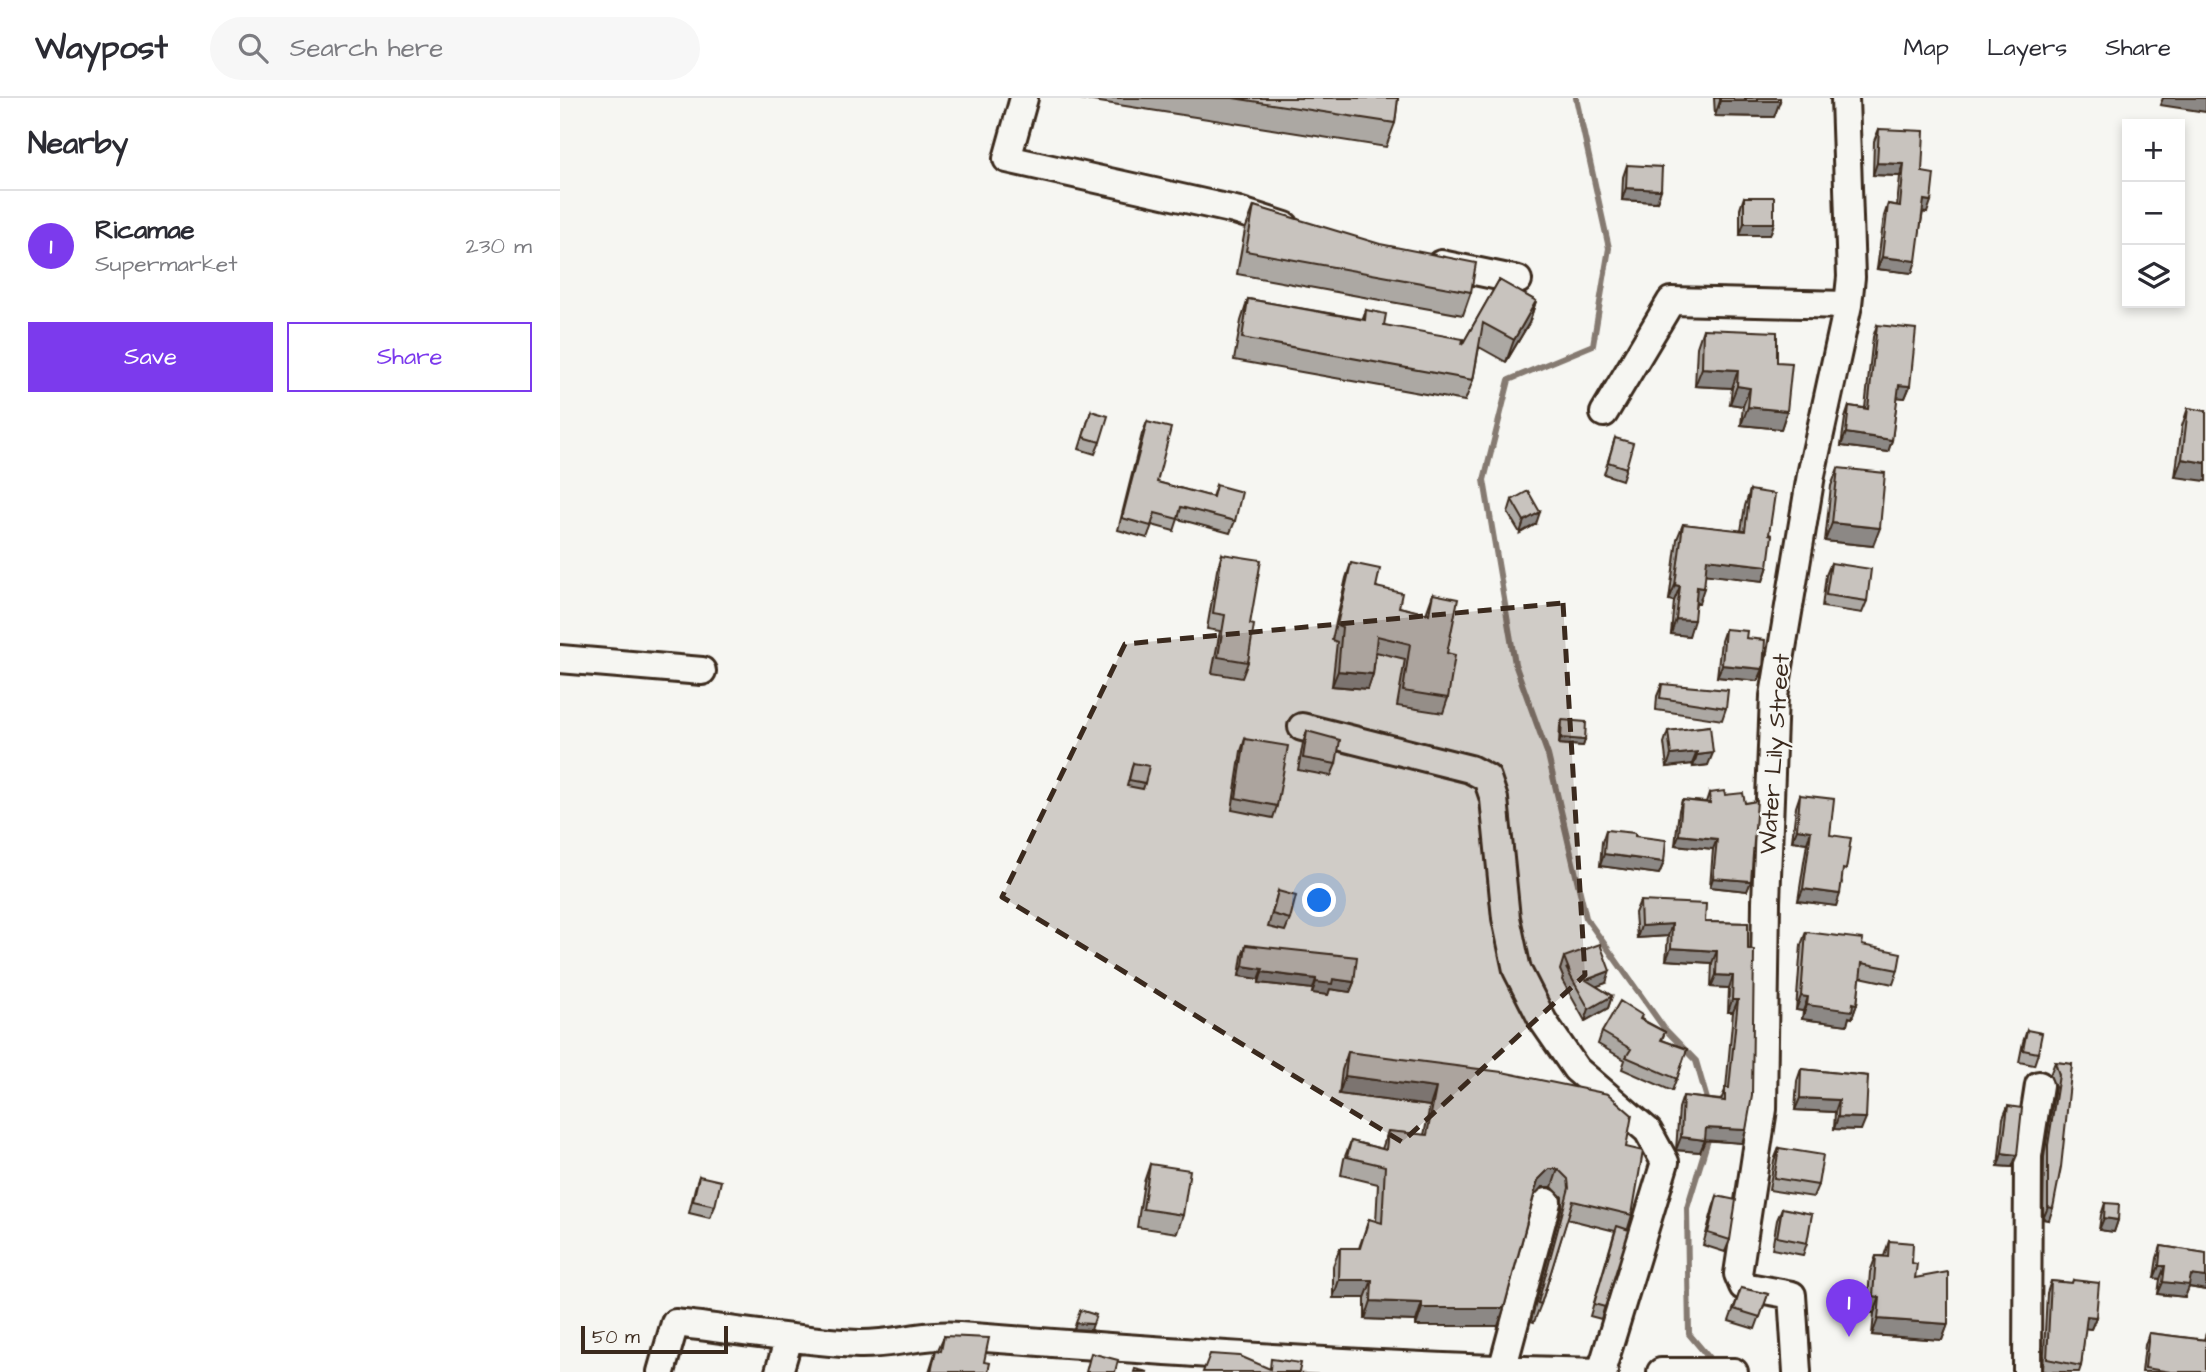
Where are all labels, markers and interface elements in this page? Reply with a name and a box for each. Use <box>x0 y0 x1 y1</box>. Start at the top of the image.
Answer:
search box <box>210 17 700 80</box>
text: Waypost <box>35 25 168 71</box>
icon: search <box>234 29 272 67</box>
text: Search here <box>290 30 443 66</box>
text: Map <box>1904 31 1949 65</box>
text: Layers <box>1987 31 2067 65</box>
text: Share <box>2105 31 2171 65</box>
map controls <box>2122 119 2185 308</box>
button: + <box>2122 119 2185 182</box>
text: Nearby <box>28 123 128 165</box>
button: − <box>2122 182 2185 245</box>
text: Ricamae <box>95 212 195 248</box>
text: 1 <box>50 230 52 262</box>
text: 230 m <box>466 230 532 262</box>
button: layers <box>2122 245 2185 308</box>
text: Supermarket <box>95 248 238 280</box>
button: Save <box>28 322 273 392</box>
button: Share <box>287 322 532 392</box>
street label: Water Lily Street <box>1751 652 1800 856</box>
your location <box>1302 883 1336 917</box>
pin: 1 <box>1826 1279 1872 1337</box>
scale bar <box>581 1323 728 1355</box>
text: 50 m <box>592 1324 640 1351</box>

